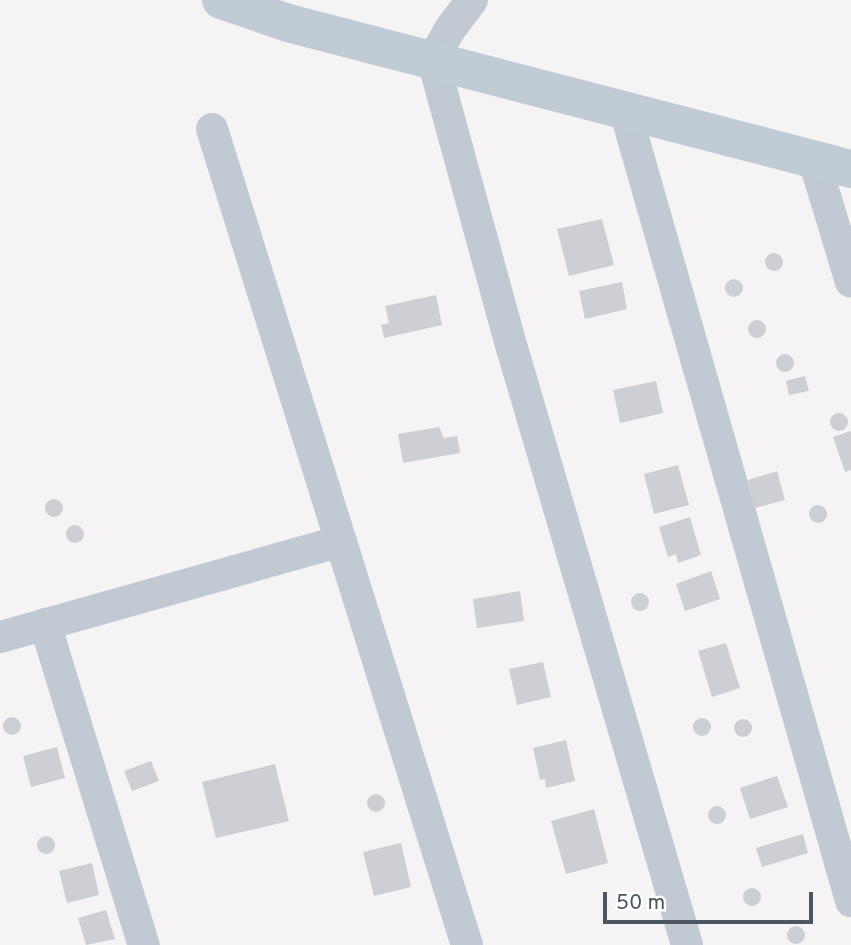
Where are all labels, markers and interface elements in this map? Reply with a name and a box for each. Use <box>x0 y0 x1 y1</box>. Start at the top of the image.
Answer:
scale bar <box>606 878 816 922</box>
text: 50 m <box>616 890 665 917</box>

